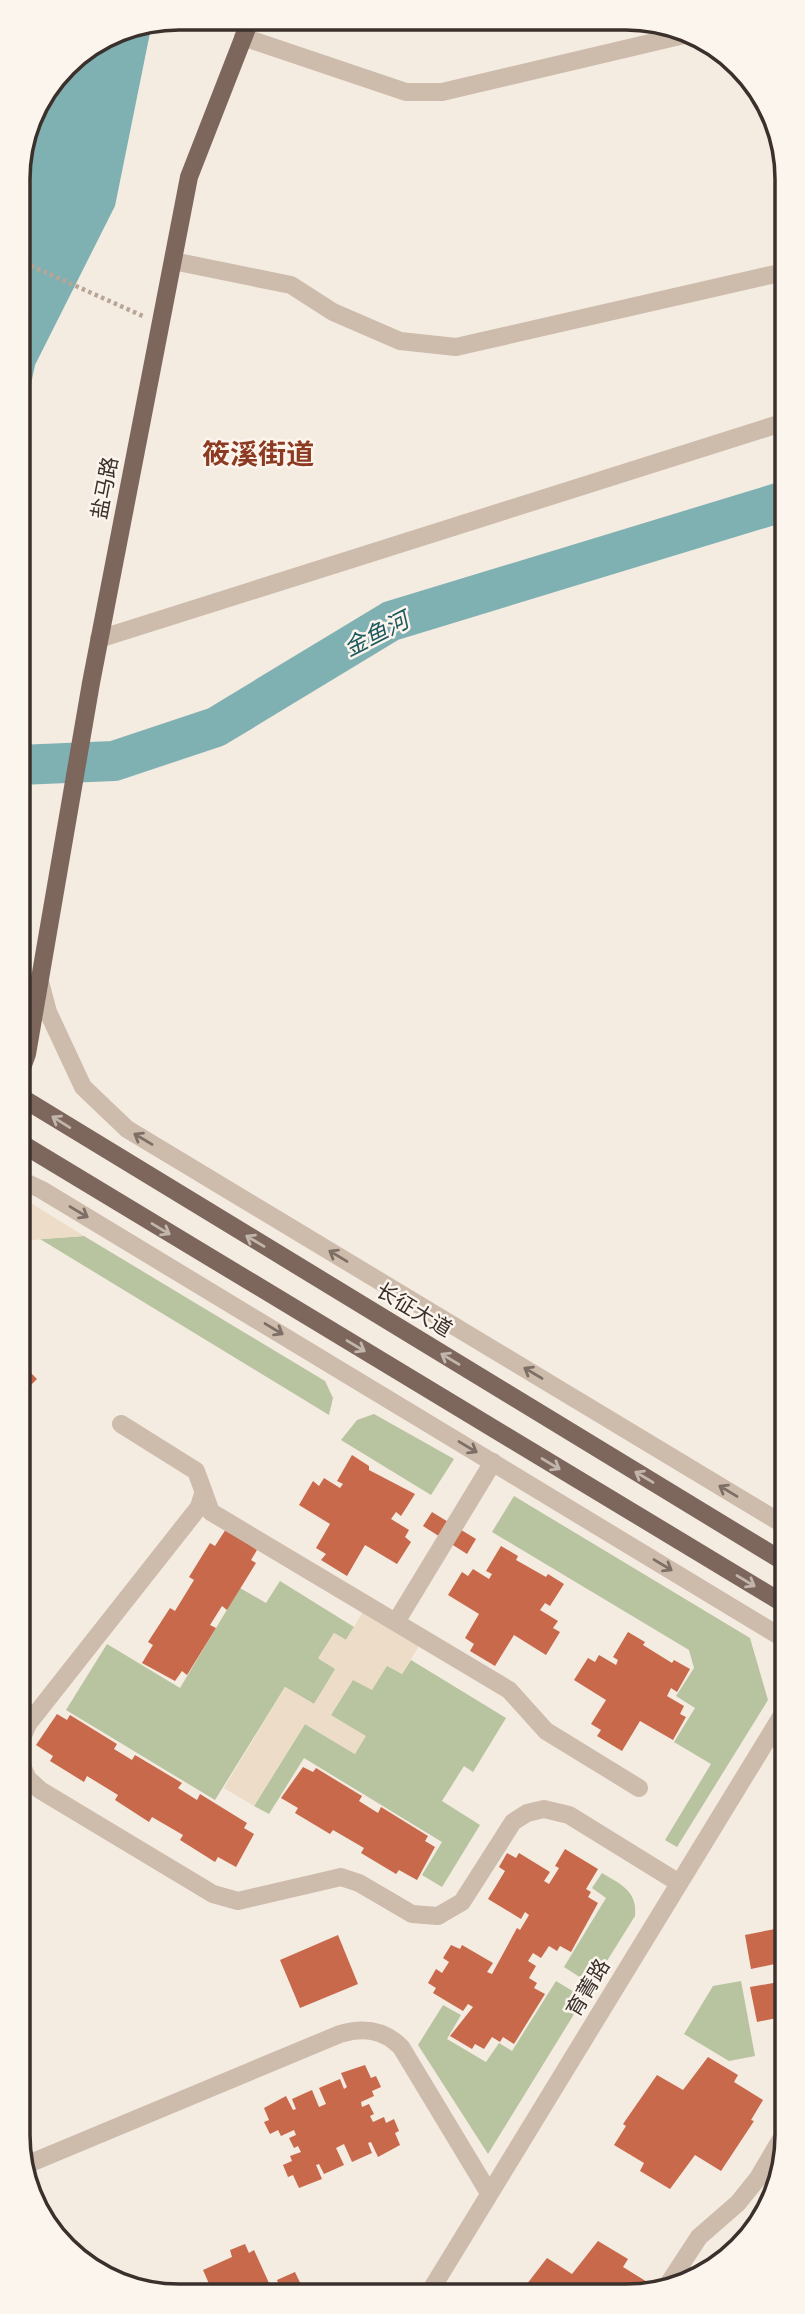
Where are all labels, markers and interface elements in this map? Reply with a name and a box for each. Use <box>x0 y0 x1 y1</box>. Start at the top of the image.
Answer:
district label: 筱溪街道 <box>202 438 314 471</box>
street label: 盐马路 <box>86 455 124 521</box>
water label: 金鱼河 <box>339 604 417 662</box>
one-way arrow <box>52 1114 72 1128</box>
one-way arrow <box>133 1132 153 1146</box>
one-way arrow <box>69 1205 89 1219</box>
one-way arrow <box>150 1222 170 1236</box>
one-way arrow <box>246 1233 266 1247</box>
one-way arrow <box>328 1249 348 1263</box>
street label: 长征大道 <box>371 1277 457 1343</box>
one-way arrow <box>263 1323 283 1337</box>
one-way arrow <box>345 1339 365 1353</box>
one-way arrow <box>440 1351 460 1365</box>
one-way arrow <box>523 1366 543 1380</box>
one-way arrow <box>458 1440 478 1454</box>
one-way arrow <box>540 1457 560 1471</box>
one-way arrow <box>635 1469 655 1483</box>
one-way arrow <box>718 1483 738 1497</box>
one-way arrow <box>652 1558 672 1572</box>
one-way arrow <box>735 1574 755 1588</box>
street label: 育菁路 <box>561 1954 615 2022</box>

